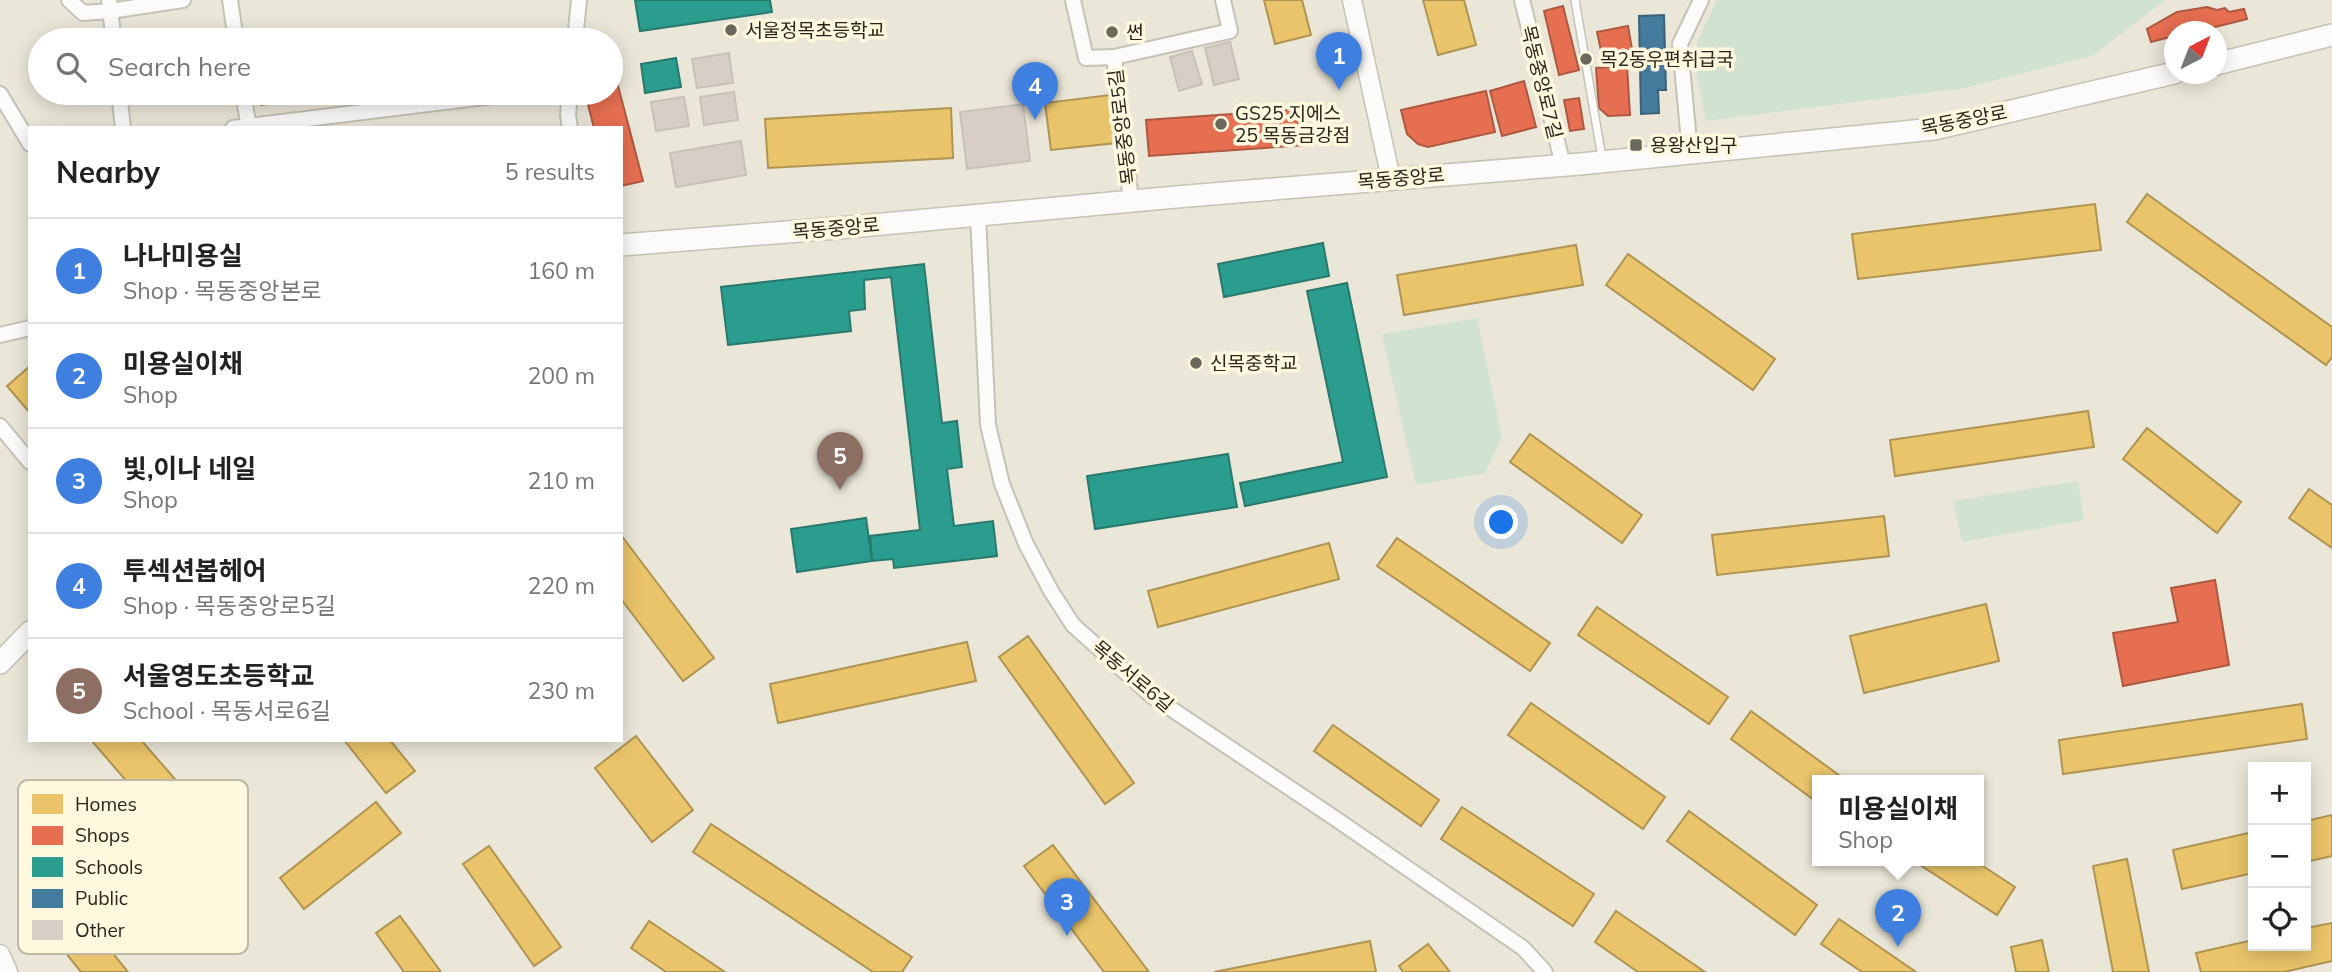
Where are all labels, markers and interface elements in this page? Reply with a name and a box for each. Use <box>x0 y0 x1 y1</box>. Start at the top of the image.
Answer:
place label: 서울정목초등학교 <box>745 18 885 42</box>
place label: 썬 <box>1126 20 1143 44</box>
north arrow <box>2164 21 2227 84</box>
marker: 서울정목초등학교 <box>723 22 739 38</box>
street label: 목동중앙로7길 <box>1516 23 1568 141</box>
marker: 썬 <box>1104 24 1120 40</box>
search box <box>28 28 623 105</box>
pin: 1 <box>1316 32 1362 90</box>
place label: 목2동우편취급국 <box>1600 47 1734 71</box>
icon: search <box>52 48 90 86</box>
text: Search here <box>108 50 251 83</box>
marker: 목2동우편취급국 <box>1578 51 1594 67</box>
pin: 4 <box>1012 62 1058 120</box>
street label: 목동중앙로5길 <box>1103 68 1141 186</box>
street label: 목동중앙로 <box>1919 100 2009 140</box>
place label: GS25 지에스 25 목동금강점 <box>1235 101 1350 147</box>
marker: GS25 지에스 25 목동금강점 <box>1213 116 1229 132</box>
place label: 용왕산입구 <box>1650 133 1737 157</box>
marker: 용왕산입구 <box>1628 137 1644 153</box>
text: Nearby <box>56 153 160 191</box>
text: 5 results <box>505 157 595 186</box>
street label: 목동중앙로 <box>1356 162 1446 194</box>
street label: 목동중앙로 <box>791 212 881 244</box>
text: 나나미용실 <box>123 239 243 272</box>
text: 1 <box>72 256 86 285</box>
text: 160 m <box>527 256 595 285</box>
text: Shop · 목동중앙본로 <box>123 276 322 305</box>
text: 미용실이채 <box>123 347 243 380</box>
place label: 신목중학교 <box>1210 351 1297 375</box>
marker: 신목중학교 <box>1188 355 1204 371</box>
text: 2 <box>72 361 86 390</box>
text: 200 m <box>527 361 595 390</box>
text: Shop <box>123 380 178 409</box>
pin: 5 <box>817 432 863 490</box>
text: 빛,이나 네일 <box>123 452 256 485</box>
text: 3 <box>72 466 86 495</box>
text: 210 m <box>527 466 595 495</box>
text: Shop <box>123 485 178 514</box>
your location <box>1484 505 1518 539</box>
text: 투섹션봅헤어 <box>123 554 267 587</box>
text: 4 <box>72 571 86 600</box>
text: 220 m <box>527 571 595 600</box>
text: Shop · 목동중앙로5길 <box>123 591 336 620</box>
street label: 목동서로6길 <box>1087 635 1179 717</box>
text: 서울영도초등학교 <box>123 659 314 692</box>
text: 5 <box>72 676 86 705</box>
text: 230 m <box>527 676 595 705</box>
text: School · 목동서로6길 <box>123 696 331 725</box>
map controls <box>2248 762 2311 951</box>
button: + <box>2248 762 2311 825</box>
popup <box>1812 775 1984 866</box>
legend <box>18 780 248 954</box>
text: Homes <box>75 792 137 816</box>
text: 미용실이채 <box>1838 792 1958 825</box>
text: Shops <box>75 823 130 847</box>
text: Shop <box>1838 825 1893 854</box>
button: − <box>2248 825 2311 888</box>
text: Schools <box>75 855 143 879</box>
pin: 3 <box>1044 878 1090 936</box>
text: Public <box>75 886 128 910</box>
button: locate <box>2248 888 2311 951</box>
pin: 2 <box>1875 889 1921 947</box>
text: Other <box>75 918 125 942</box>

